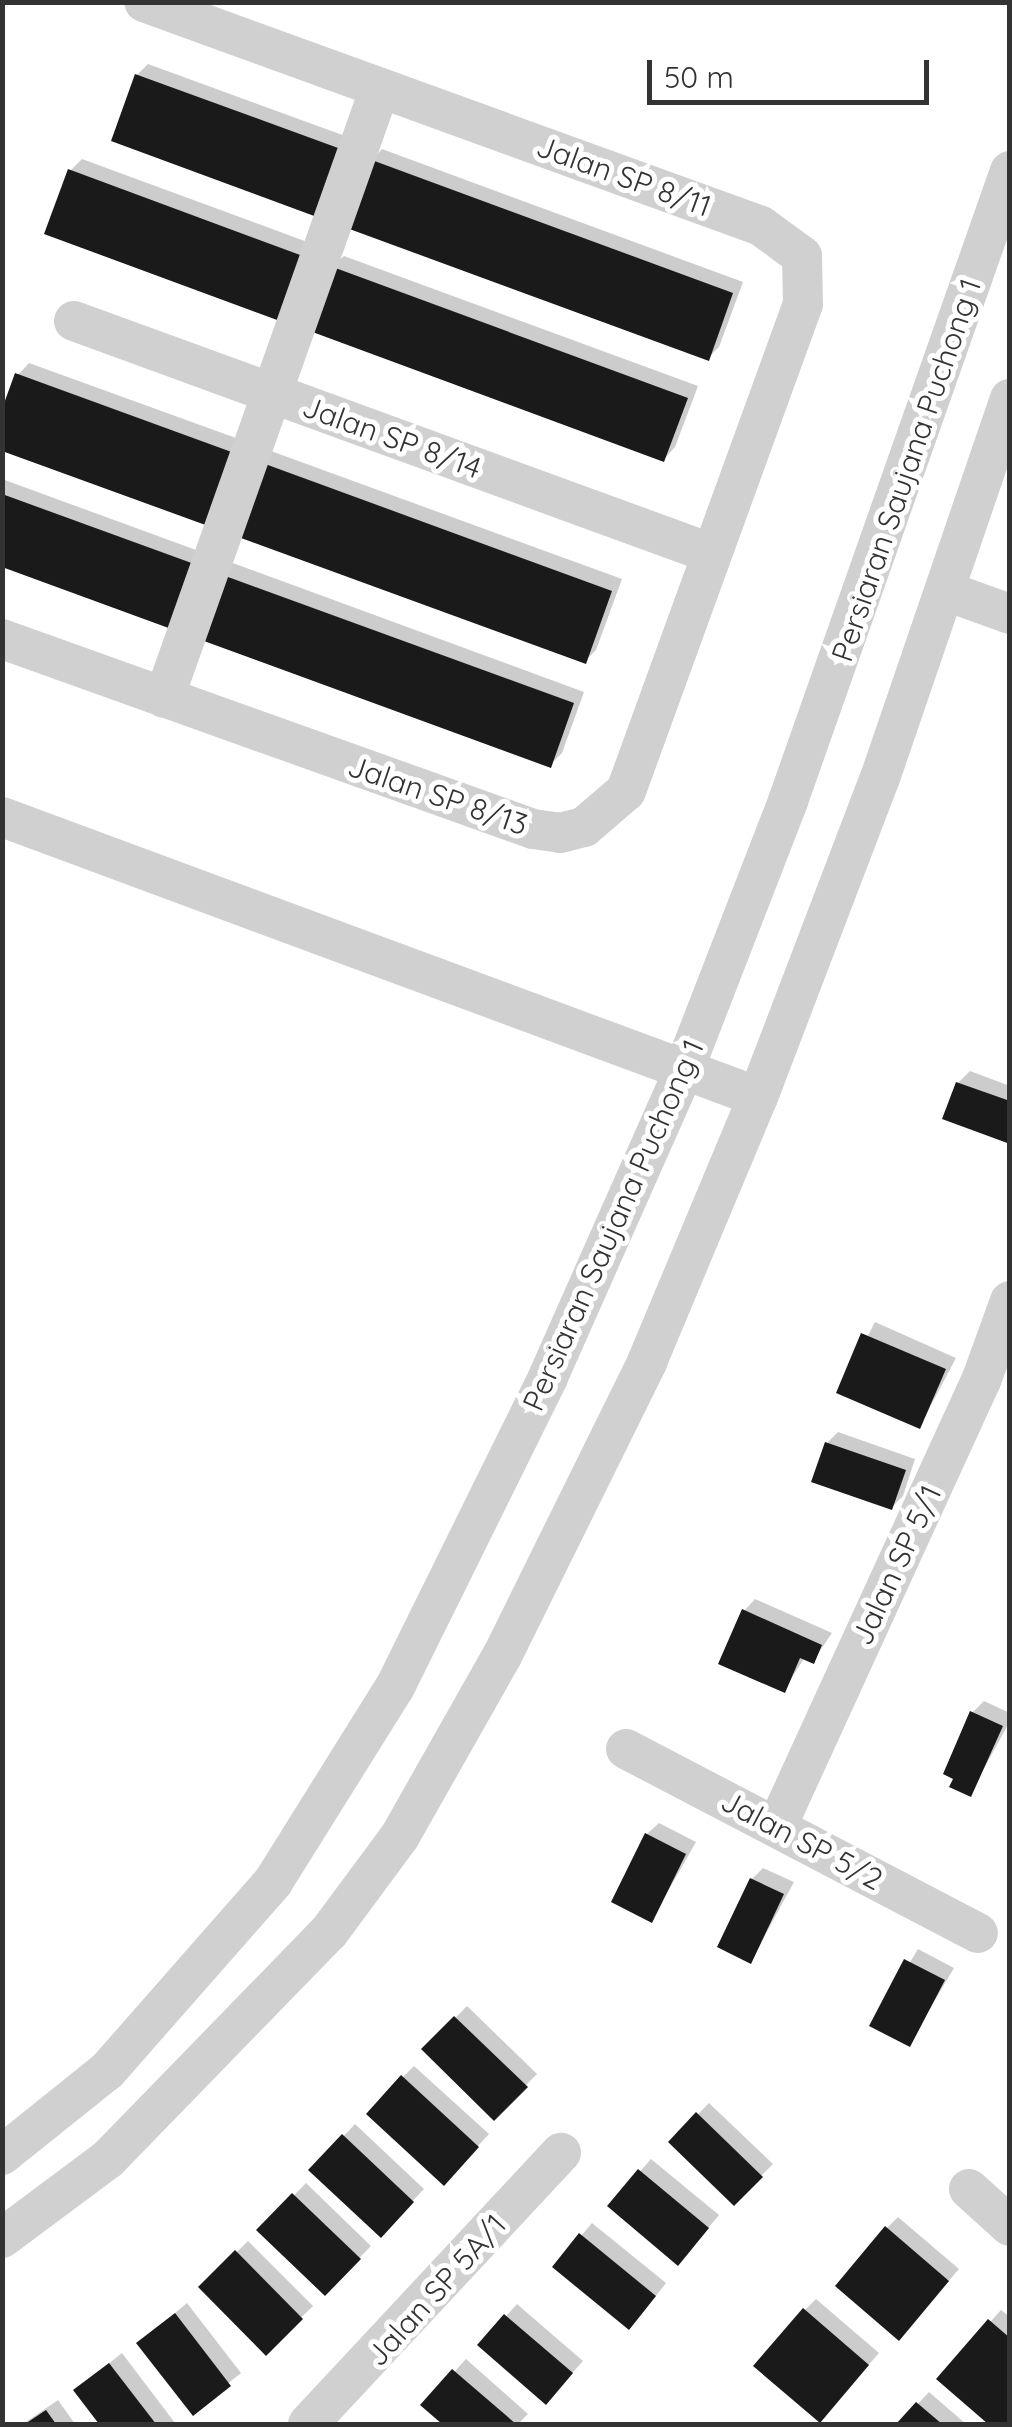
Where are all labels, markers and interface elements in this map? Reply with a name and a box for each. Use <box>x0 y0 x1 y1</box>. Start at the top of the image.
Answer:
scale bar <box>652 40 934 102</box>
text: 50 m <box>664 58 734 96</box>
street label: Jalan SP 8/11 <box>532 128 716 224</box>
street label: Persiaran Saujana Puchong 1 <box>823 274 989 666</box>
street label: Jalan SP 8/14 <box>298 388 486 486</box>
street label: Jalan SP 8/13 <box>343 747 533 843</box>
street label: Persiaran Saujana Puchong 1 <box>515 1034 711 1416</box>
street label: Jalan SP 5/1 <box>843 1479 949 1651</box>
street label: Jalan SP 5/2 <box>715 1782 889 1898</box>
street label: Jalan SP 5A/1 <box>359 2207 513 2373</box>

